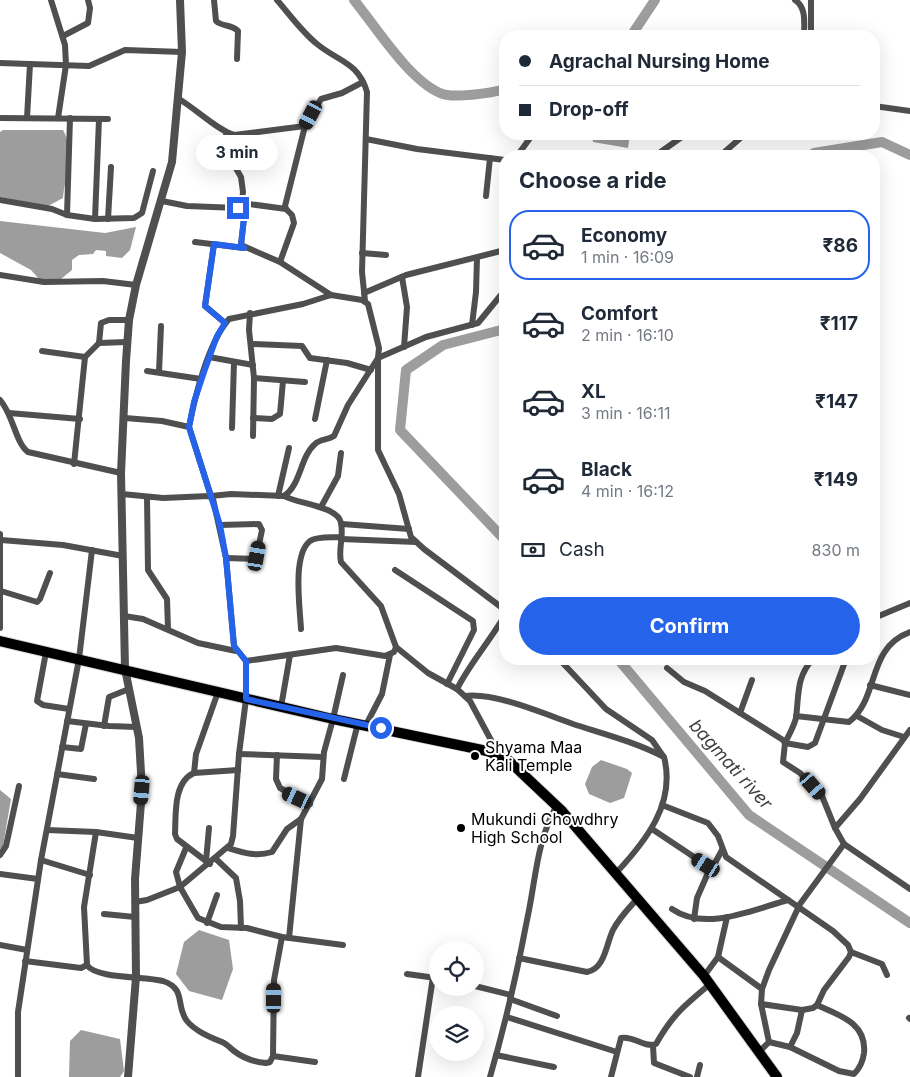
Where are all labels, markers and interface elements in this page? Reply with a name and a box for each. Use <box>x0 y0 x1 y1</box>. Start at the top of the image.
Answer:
text: Agrachal Nursing Home <box>549 50 770 73</box>
car <box>297 98 324 132</box>
text: Drop-off <box>549 98 629 121</box>
callout: 3 min <box>197 136 279 170</box>
text: 3 min <box>215 142 259 162</box>
text: Choose a ride <box>519 167 667 193</box>
route end <box>227 197 249 219</box>
icon: car <box>521 223 566 268</box>
text: Economy <box>581 224 667 247</box>
text: ₹86 <box>822 234 858 257</box>
text: 1 min · 16:09 <box>581 247 674 267</box>
icon: car <box>521 301 566 346</box>
text: Comfort <box>581 302 658 325</box>
text: ₹117 <box>820 312 858 335</box>
text: 2 min · 16:10 <box>581 325 674 345</box>
icon: car <box>521 379 566 424</box>
text: XL <box>581 380 606 403</box>
text: ₹147 <box>815 390 858 413</box>
text: 3 min · 16:11 <box>581 403 670 423</box>
icon: car <box>521 457 566 502</box>
text: Black <box>581 458 632 481</box>
text: ₹149 <box>814 468 858 491</box>
text: 4 min · 16:12 <box>581 481 674 501</box>
icon: cash <box>519 536 547 564</box>
text: Cash <box>559 538 605 561</box>
car <box>247 540 266 572</box>
text: 830 m <box>812 540 860 560</box>
button: Confirm <box>519 597 860 655</box>
water label: bagmati river <box>685 715 778 814</box>
route start <box>370 717 392 739</box>
place label: Shyama Maa Kali Temple <box>485 737 582 775</box>
marker: Shyama Maa Kali Temple <box>469 750 481 762</box>
car <box>797 770 828 802</box>
car <box>133 774 150 806</box>
car <box>280 785 313 811</box>
place label: Mukundi Chowdhry High School <box>471 809 619 847</box>
marker: Mukundi Chowdhry High School <box>455 822 467 834</box>
car <box>689 851 722 879</box>
map controls <box>429 941 484 1061</box>
button: locate <box>429 941 484 996</box>
car <box>266 983 281 1013</box>
button: layers <box>429 1006 484 1061</box>

